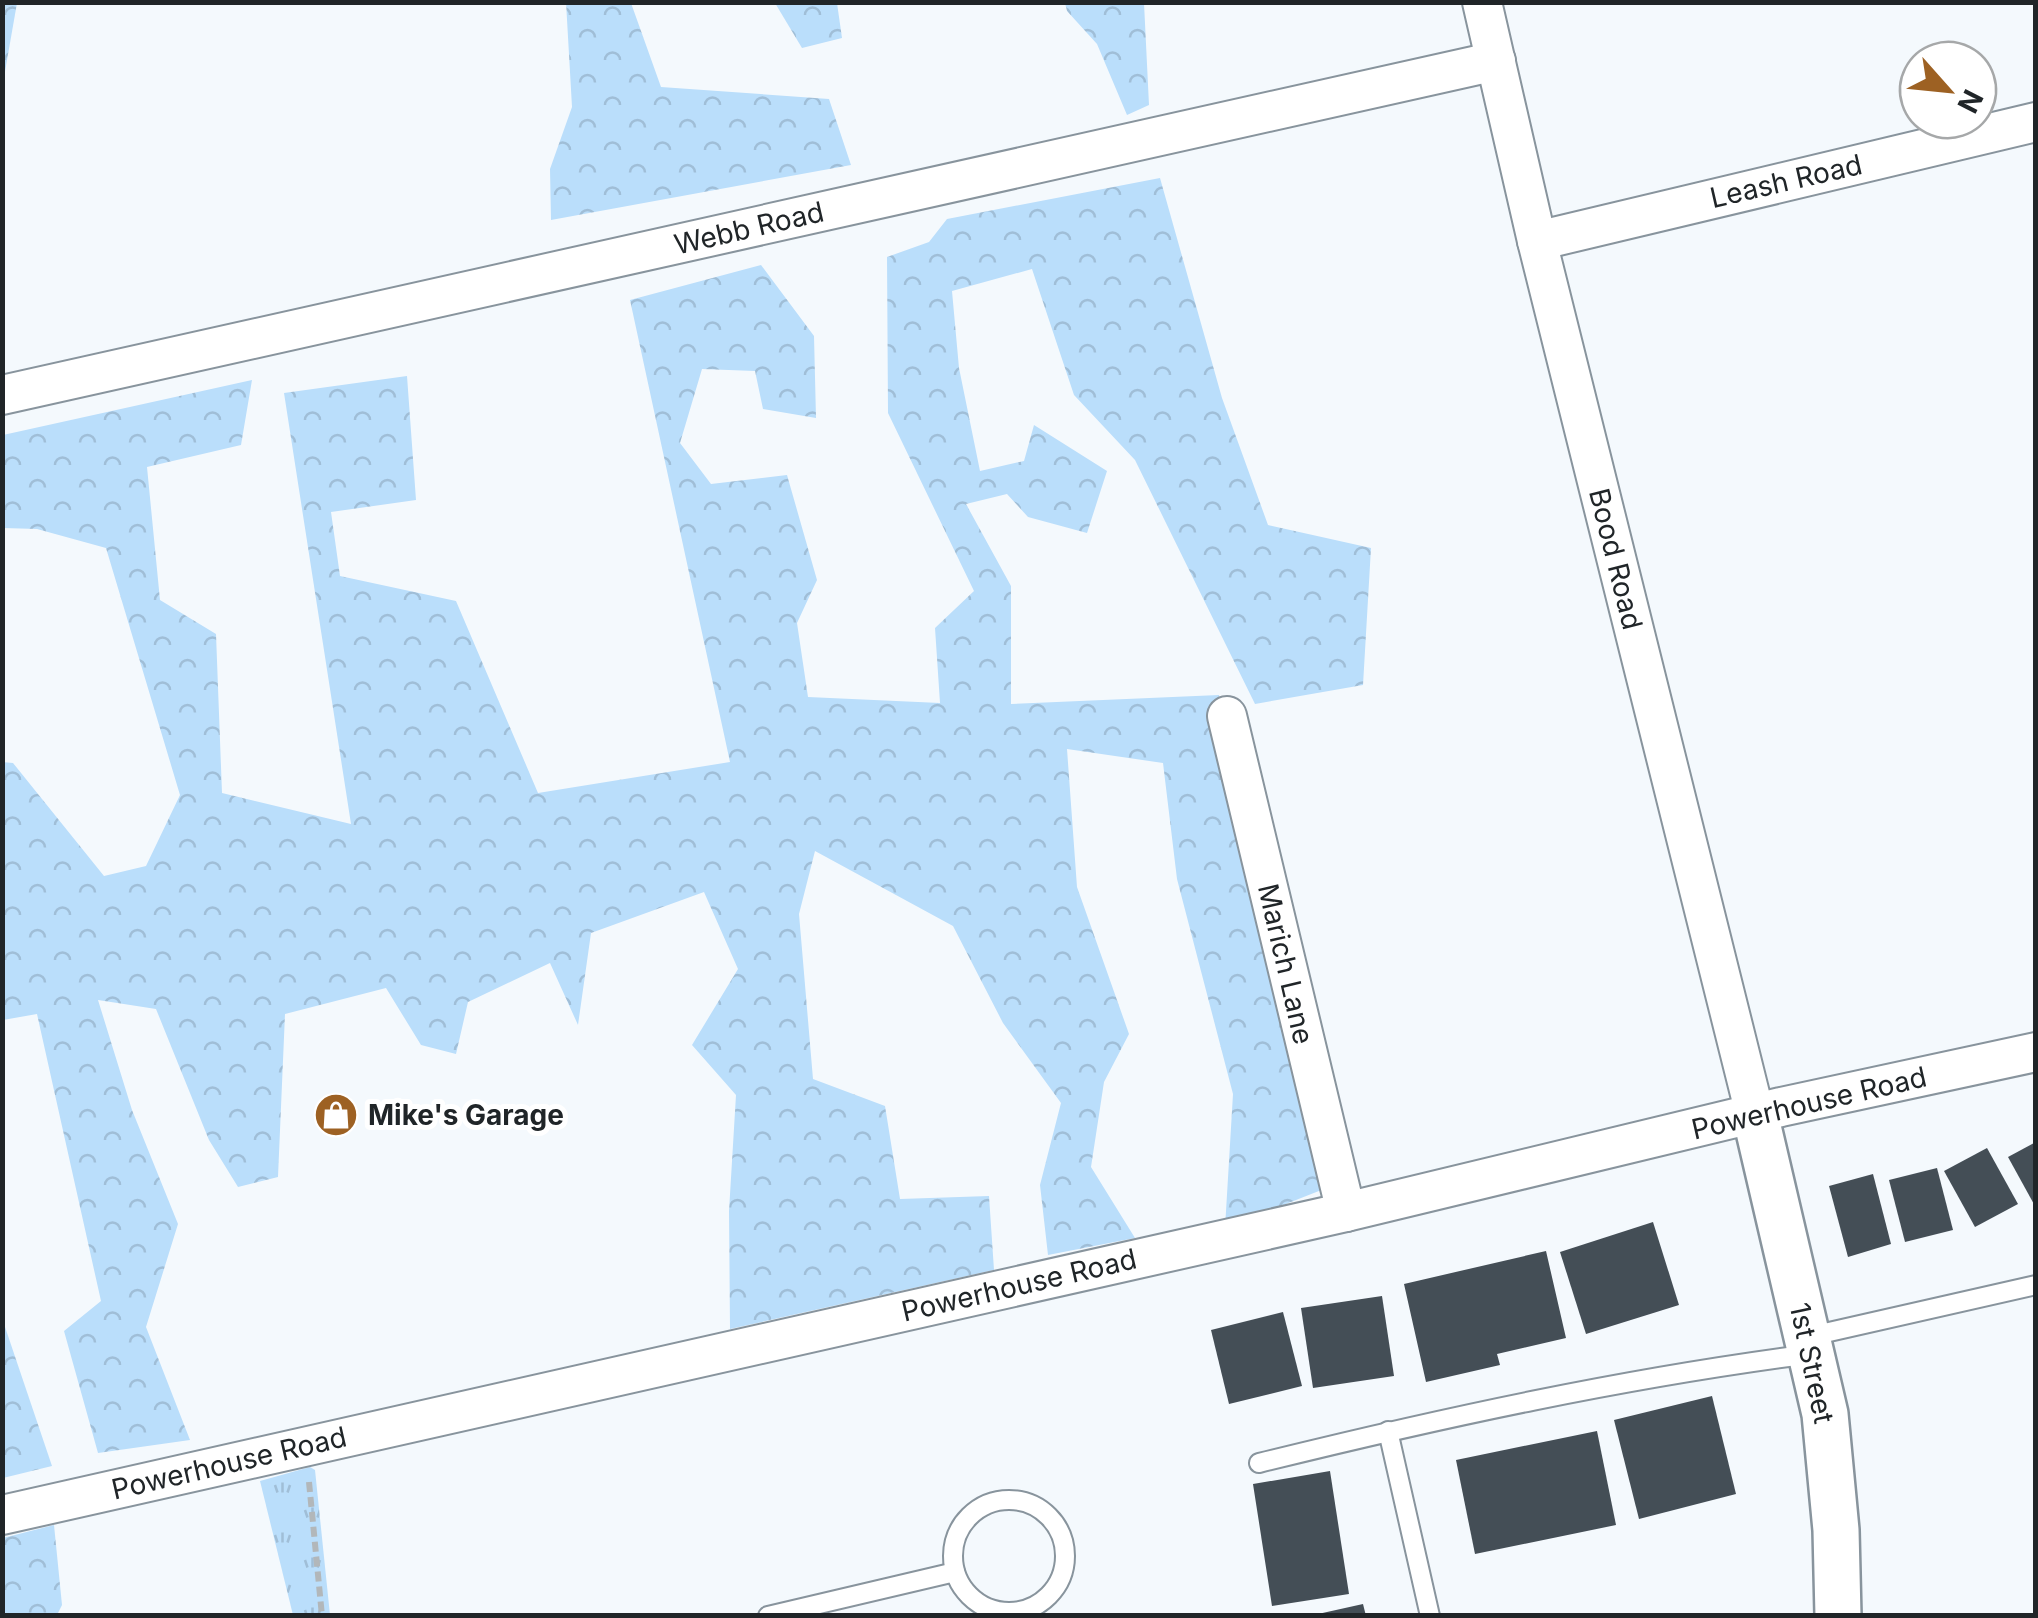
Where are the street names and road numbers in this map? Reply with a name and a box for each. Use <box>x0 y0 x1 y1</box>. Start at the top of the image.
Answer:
street label: Leash Road <box>1707 147 1865 215</box>
street label: Webb Road <box>671 194 827 262</box>
street label: Bood Road <box>1582 485 1650 633</box>
street label: Marich Lane <box>1251 880 1321 1048</box>
street label: Powerhouse Road <box>1688 1059 1930 1147</box>
street label: Powerhouse Road <box>898 1241 1140 1329</box>
street label: 1st Street <box>1783 1300 1841 1426</box>
street label: Powerhouse Road <box>108 1419 350 1507</box>

